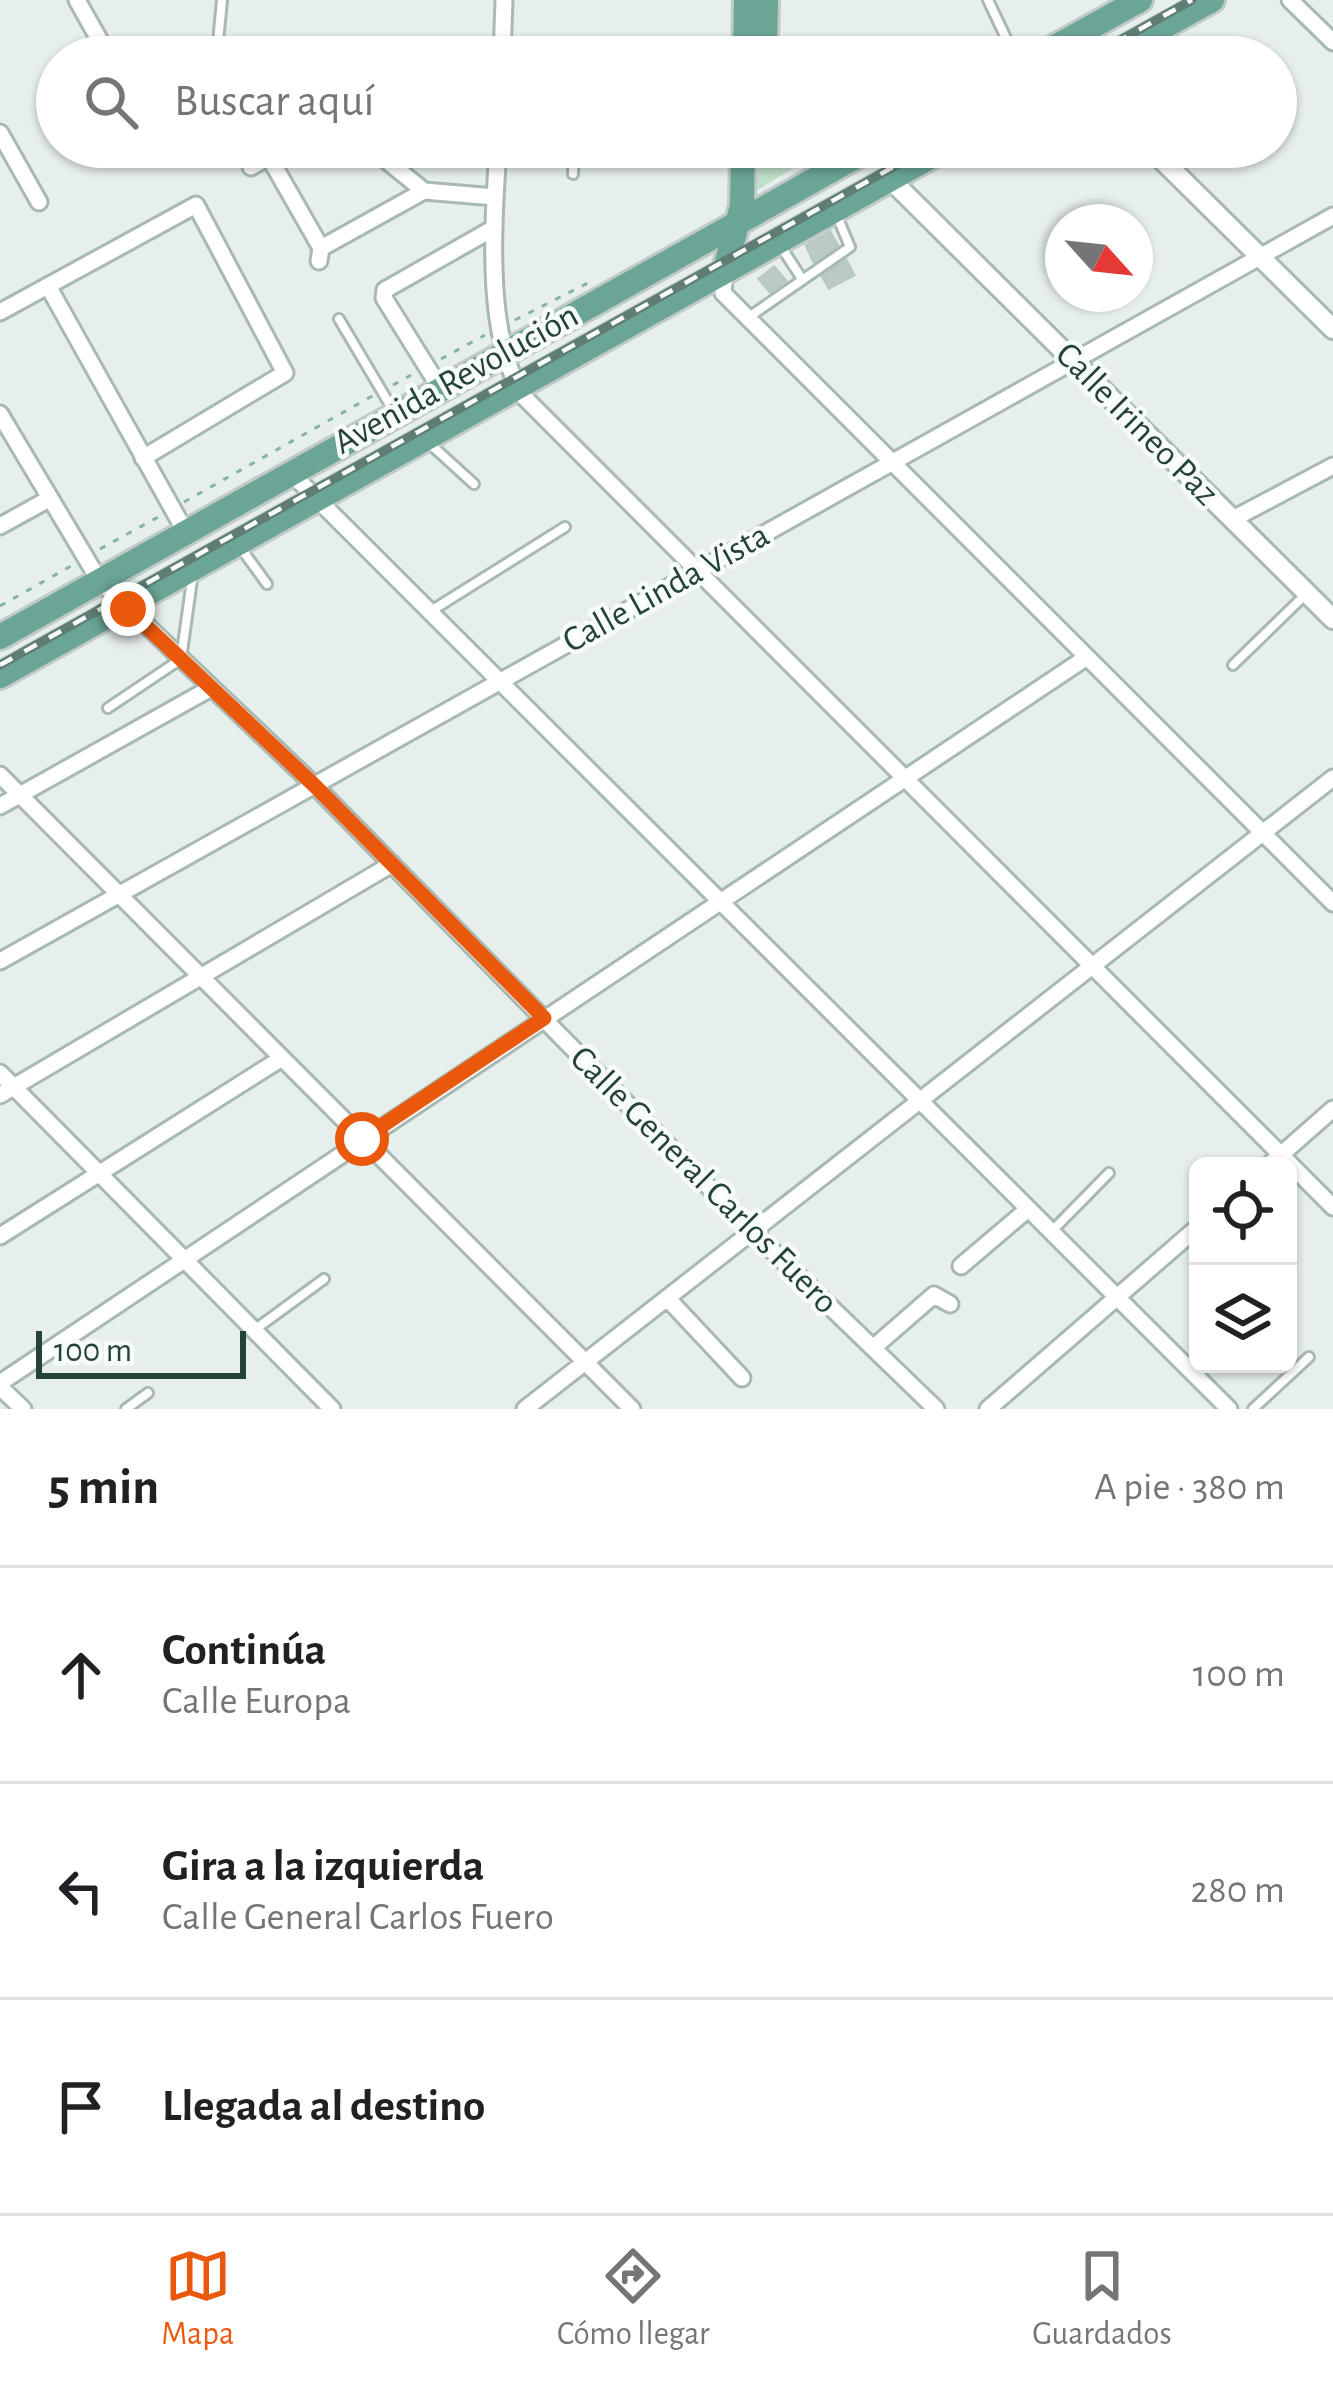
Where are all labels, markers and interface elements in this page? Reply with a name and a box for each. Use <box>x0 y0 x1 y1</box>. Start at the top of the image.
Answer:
search box <box>36 36 1297 168</box>
icon: search <box>78 69 144 135</box>
text: Buscar aquí <box>174 79 374 124</box>
north arrow <box>1045 204 1153 312</box>
street label: Avenida Revolución <box>328 297 584 461</box>
street label: Calle Irineo Paz <box>1049 336 1225 512</box>
street label: Calle Linda Vista <box>557 517 775 659</box>
route end <box>101 582 155 636</box>
street label: Calle General Carlos Fuero <box>563 1039 845 1321</box>
route start <box>335 1112 389 1166</box>
map controls <box>1189 1157 1297 1373</box>
button: locate <box>1189 1157 1297 1265</box>
button: layers <box>1189 1265 1297 1373</box>
scale bar <box>36 1325 246 1378</box>
text: 100 m <box>54 1335 132 1368</box>
text: 5 min <box>48 1462 159 1513</box>
text: A pie · 380 m <box>1094 1468 1285 1507</box>
text: Continúa <box>162 1628 326 1673</box>
icon: ahead <box>48 1642 114 1708</box>
text: 100 m <box>1193 1655 1285 1694</box>
text: Calle Europa <box>162 1682 351 1721</box>
text: Gira a la izquierda <box>162 1844 484 1889</box>
icon: left <box>48 1858 114 1924</box>
text: 280 m <box>1191 1871 1285 1910</box>
text: Calle General Carlos Fuero <box>162 1898 554 1937</box>
icon: arrive <box>48 2074 114 2140</box>
text: Llegada al destino <box>162 2084 485 2129</box>
tab: Mapa <box>161 2243 234 2355</box>
tab: Cómo llegar <box>557 2243 710 2355</box>
tab: Guardados <box>1032 2243 1172 2355</box>

